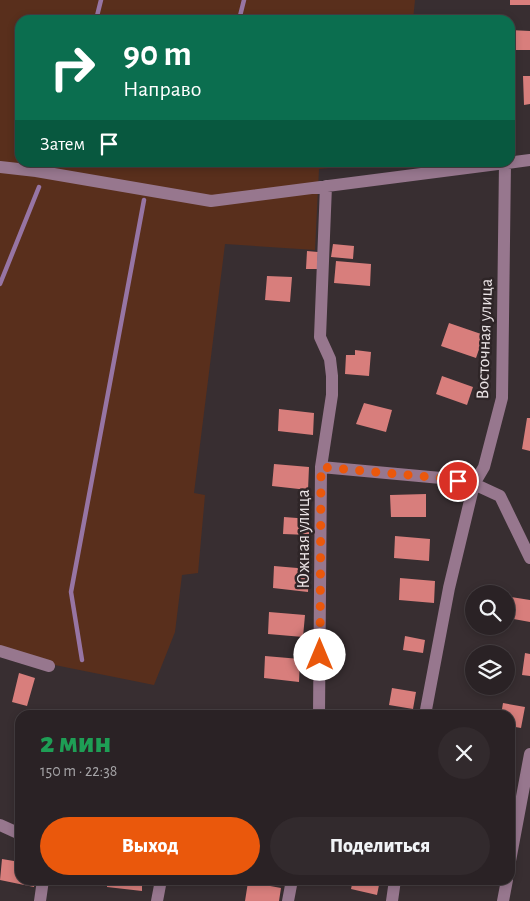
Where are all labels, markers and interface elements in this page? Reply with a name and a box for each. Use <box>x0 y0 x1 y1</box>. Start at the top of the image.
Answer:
icon: right <box>40 35 105 100</box>
text: 90 m <box>123 37 192 72</box>
text: Направо <box>123 78 201 100</box>
icon: arrive <box>95 130 123 158</box>
text: Затем <box>40 135 85 154</box>
street label: Восточная улица <box>474 278 496 400</box>
pin <box>437 460 479 502</box>
icon: arrive <box>444 467 472 495</box>
street label: Южная улица <box>295 489 313 589</box>
map controls <box>465 585 515 695</box>
button: search <box>465 585 515 635</box>
position arrow <box>293 628 345 680</box>
button: layers <box>465 645 515 695</box>
button: close <box>438 727 490 779</box>
text: 2 мин <box>40 728 111 758</box>
text: 150 m · 22:38 <box>40 763 117 779</box>
button: Выход <box>40 817 260 875</box>
button: Поделиться <box>270 817 490 875</box>

